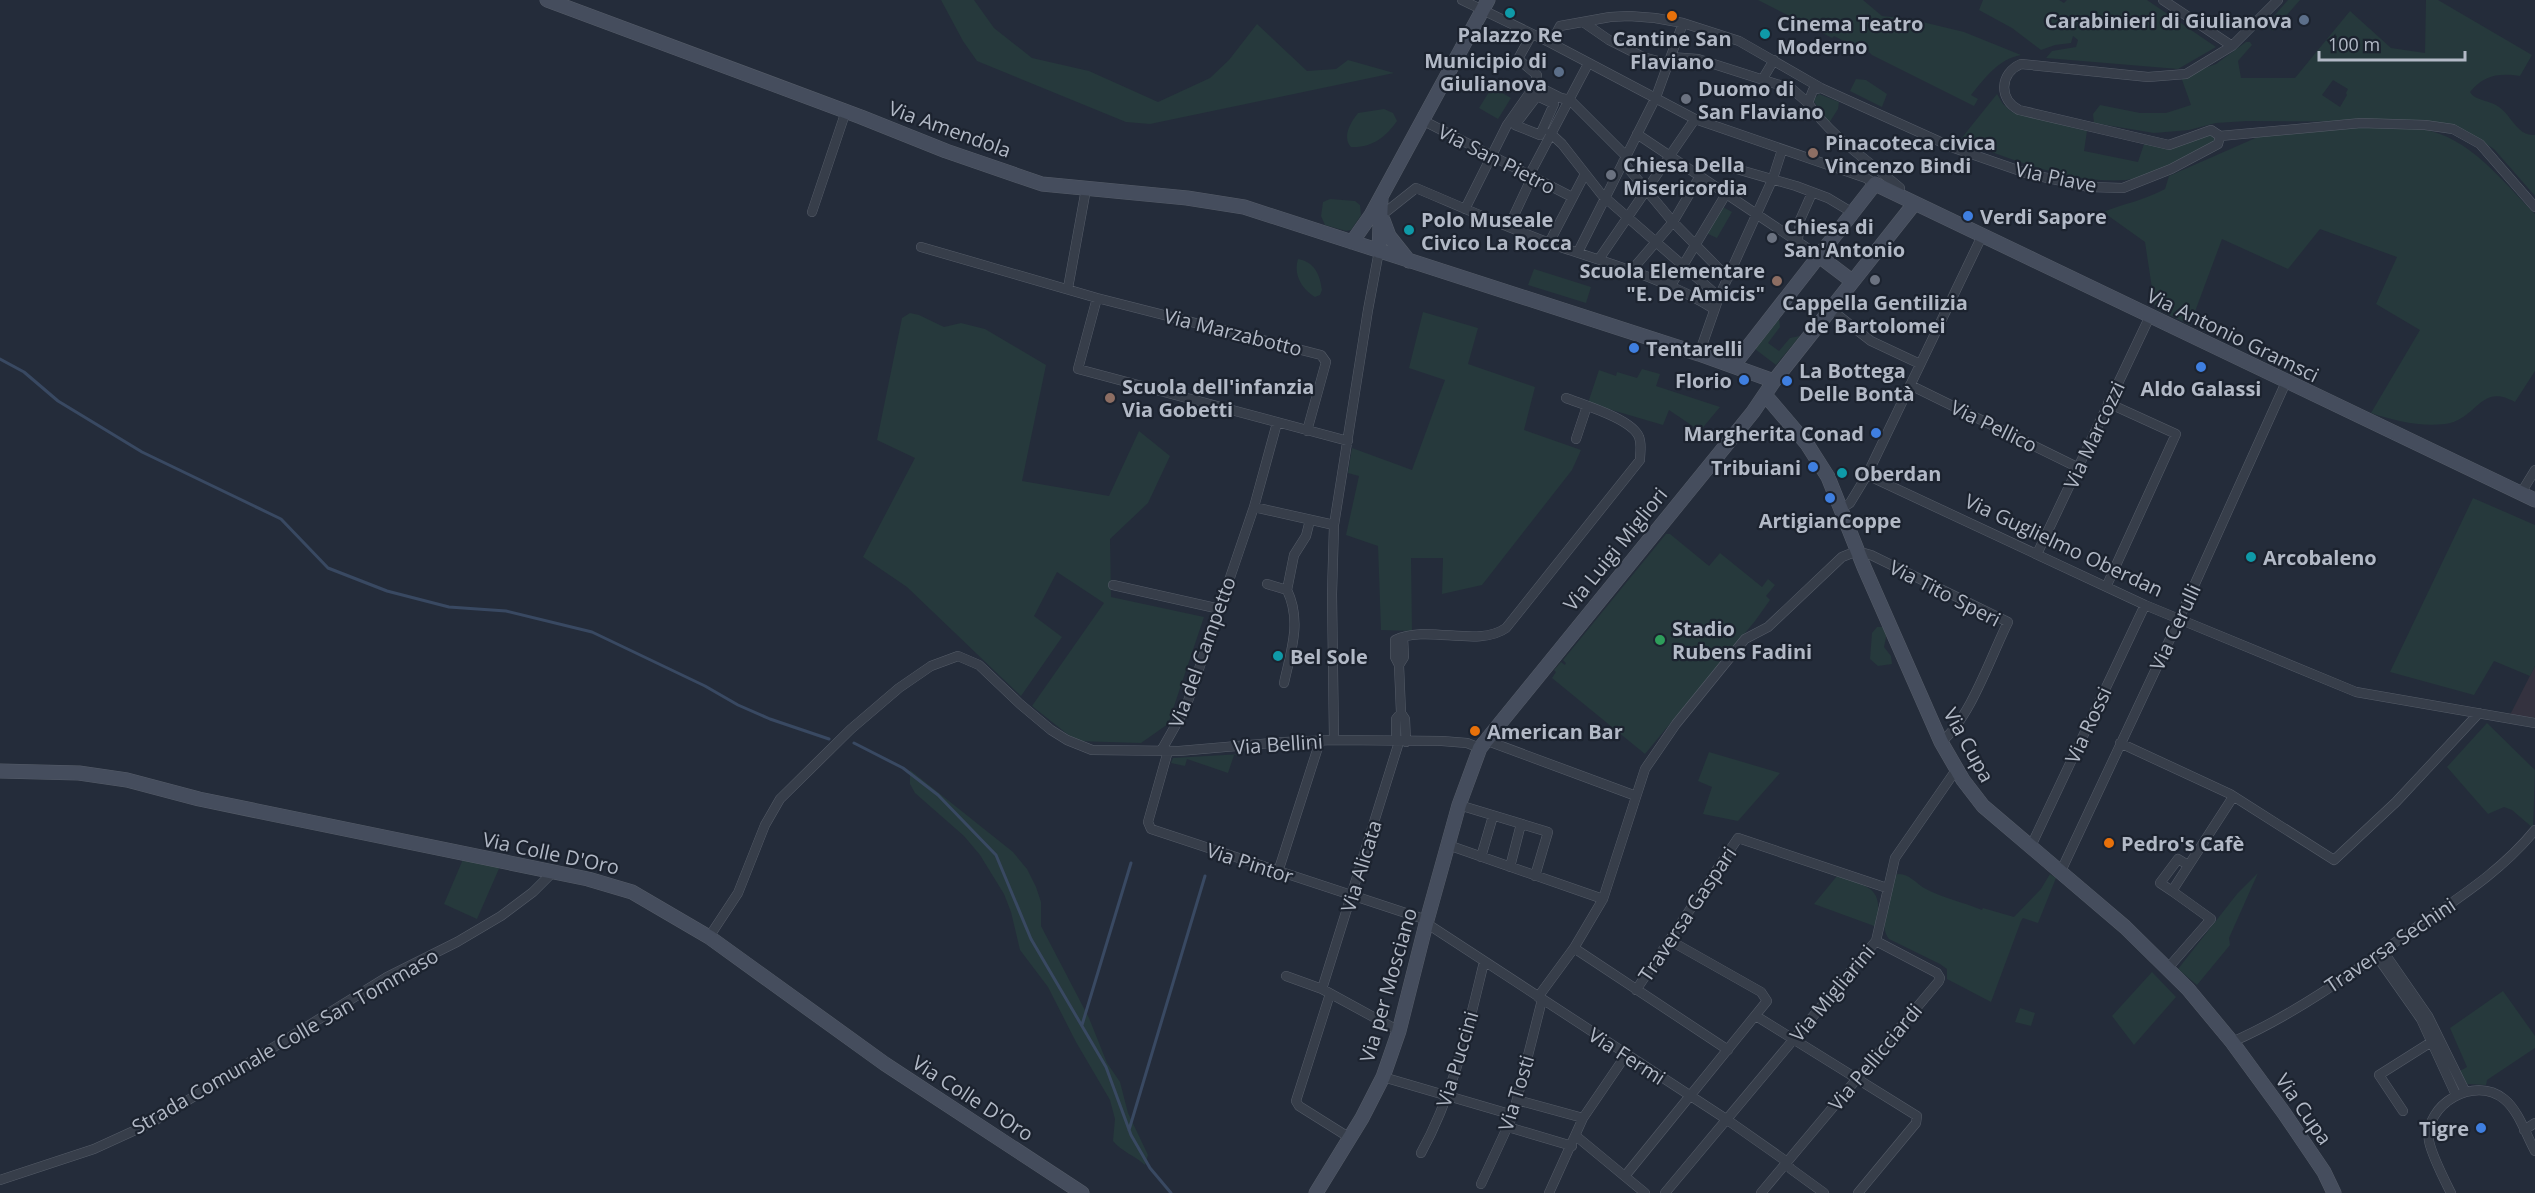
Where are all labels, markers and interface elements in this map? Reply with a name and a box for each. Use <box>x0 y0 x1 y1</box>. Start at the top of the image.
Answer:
marker: Palazzo Re <box>1503 6 1517 20</box>
place label: Carabinieri di Giulianova <box>2045 7 2292 34</box>
marker: Cantine San Flaviano <box>1665 9 1679 23</box>
place label: Cinema Teatro Moderno <box>1777 10 1923 60</box>
marker: Carabinieri di Giulianova <box>2297 13 2311 27</box>
place label: Palazzo Re <box>1458 21 1562 48</box>
scale bar <box>2319 24 2464 62</box>
place label: Cantine San Flaviano <box>1612 25 1732 75</box>
marker: Cinema Teatro Moderno <box>1758 27 1772 41</box>
text: 100 m <box>2328 32 2380 56</box>
place label: Municipio di Giulianova <box>1424 47 1547 97</box>
marker: Municipio di Giulianova <box>1552 65 1566 79</box>
place label: Duomo di San Flaviano <box>1698 75 1824 125</box>
marker: Duomo di San Flaviano <box>1679 92 1693 106</box>
street label: Via Amendola <box>885 94 1015 164</box>
street label: Via San Pietro <box>1434 118 1560 200</box>
place label: Pinacoteca civica Vincenzo Bindi <box>1825 129 1996 179</box>
marker: Pinacoteca civica Vincenzo Bindi <box>1806 146 1820 160</box>
place label: Chiesa Della Misericordia <box>1623 151 1748 201</box>
street label: Via Piave <box>2013 155 2099 199</box>
marker: Chiesa Della Misericordia <box>1604 168 1618 182</box>
place label: Verdi Sapore <box>1980 203 2107 230</box>
place label: Polo Museale Civico La Rocca <box>1421 206 1572 256</box>
marker: Verdi Sapore <box>1961 209 1975 223</box>
place label: Chiesa di San'Antonio <box>1784 213 1905 263</box>
marker: Polo Museale Civico La Rocca <box>1402 223 1416 237</box>
marker: Chiesa di San'Antonio <box>1765 231 1779 245</box>
place label: Scuola Elementare "E. De Amicis" <box>1579 257 1765 307</box>
marker: Cappella Gentilizia de Bartolomei <box>1868 273 1882 287</box>
marker: Scuola Elementare "E. De Amicis" <box>1770 274 1784 288</box>
street label: Via Antonio Gramsci <box>2142 282 2324 388</box>
place label: Cappella Gentilizia de Bartolomei <box>1782 289 1968 339</box>
street label: Via Marzabotto <box>1161 302 1305 362</box>
place label: Tentarelli <box>1646 335 1743 362</box>
marker: Tentarelli <box>1627 341 1641 355</box>
place label: La Bottega Delle Bontà <box>1799 357 1915 407</box>
marker: Aldo Galassi <box>2194 360 2208 374</box>
place label: Florio <box>1675 367 1732 394</box>
place label: Scuola dell'infanzia Via Gobetti <box>1122 373 1314 423</box>
marker: Florio <box>1737 373 1751 387</box>
marker: La Bottega Delle Bontà <box>1780 374 1794 388</box>
place label: Aldo Galassi <box>2141 375 2261 402</box>
street label: Via Marcozzi <box>2057 377 2131 493</box>
marker: Scuola dell'infanzia Via Gobetti <box>1103 391 1117 405</box>
street label: Via Pellico <box>1946 393 2042 459</box>
place label: Margherita Conad <box>1684 420 1864 447</box>
marker: Margherita Conad <box>1869 426 1883 440</box>
place label: Tribuiani <box>1711 454 1801 481</box>
marker: Tribuiani <box>1806 460 1820 474</box>
place label: Oberdan <box>1854 460 1941 487</box>
marker: Oberdan <box>1835 466 1849 480</box>
street label: Via Luigi Migliori <box>1557 482 1673 616</box>
street label: Via Guglielmo Oberdan <box>1960 487 2168 603</box>
marker: ArtigianCoppe <box>1823 491 1837 505</box>
place label: ArtigianCoppe <box>1759 507 1901 534</box>
place label: Arcobaleno <box>2263 544 2377 571</box>
marker: Arcobaleno <box>2244 550 2258 564</box>
street label: Via Tito Speri <box>1885 553 2005 633</box>
street label: Via del Campetto <box>1162 573 1242 731</box>
street label: Via Cerulli <box>2143 579 2207 675</box>
place label: Stadio Rubens Fadini <box>1672 615 1812 665</box>
marker: Stadio Rubens Fadini <box>1653 633 1667 647</box>
place label: Bel Sole <box>1290 643 1368 670</box>
marker: Bel Sole <box>1271 649 1285 663</box>
street label: Via Rossi <box>2058 682 2118 768</box>
street label: Via Cupa <box>1937 703 2001 787</box>
place label: American Bar <box>1487 718 1623 745</box>
marker: American Bar <box>1468 724 1482 738</box>
street label: Via Bellini <box>1232 727 1324 761</box>
street label: Via Alicata <box>1334 817 1388 915</box>
street label: Via Colle D'Oro <box>480 825 622 881</box>
place label: Pedro's Cafè <box>2121 830 2244 857</box>
street label: Via Pintor <box>1203 836 1297 890</box>
marker: Pedro's Cafè <box>2102 836 2116 850</box>
street label: Traversa Gaspari <box>1632 841 1742 987</box>
street label: Traversa Sechini <box>2319 891 2461 999</box>
street label: Via per Mosciano <box>1353 905 1423 1065</box>
street label: Via Migliarini <box>1783 939 1881 1047</box>
street label: Strada Comunale Colle San Tommaso <box>127 942 443 1140</box>
street label: Via Pellicciardi <box>1822 998 1928 1116</box>
street label: Via Puccini <box>1430 1008 1484 1110</box>
street label: Via Fermi <box>1583 1021 1671 1091</box>
street label: Via Colle D'Oro <box>907 1049 1039 1147</box>
street label: Via Tosti <box>1492 1052 1540 1134</box>
street label: Via Cupa <box>2270 1068 2338 1150</box>
place label: Tigre <box>2419 1115 2469 1142</box>
marker: Tigre <box>2474 1121 2488 1135</box>

